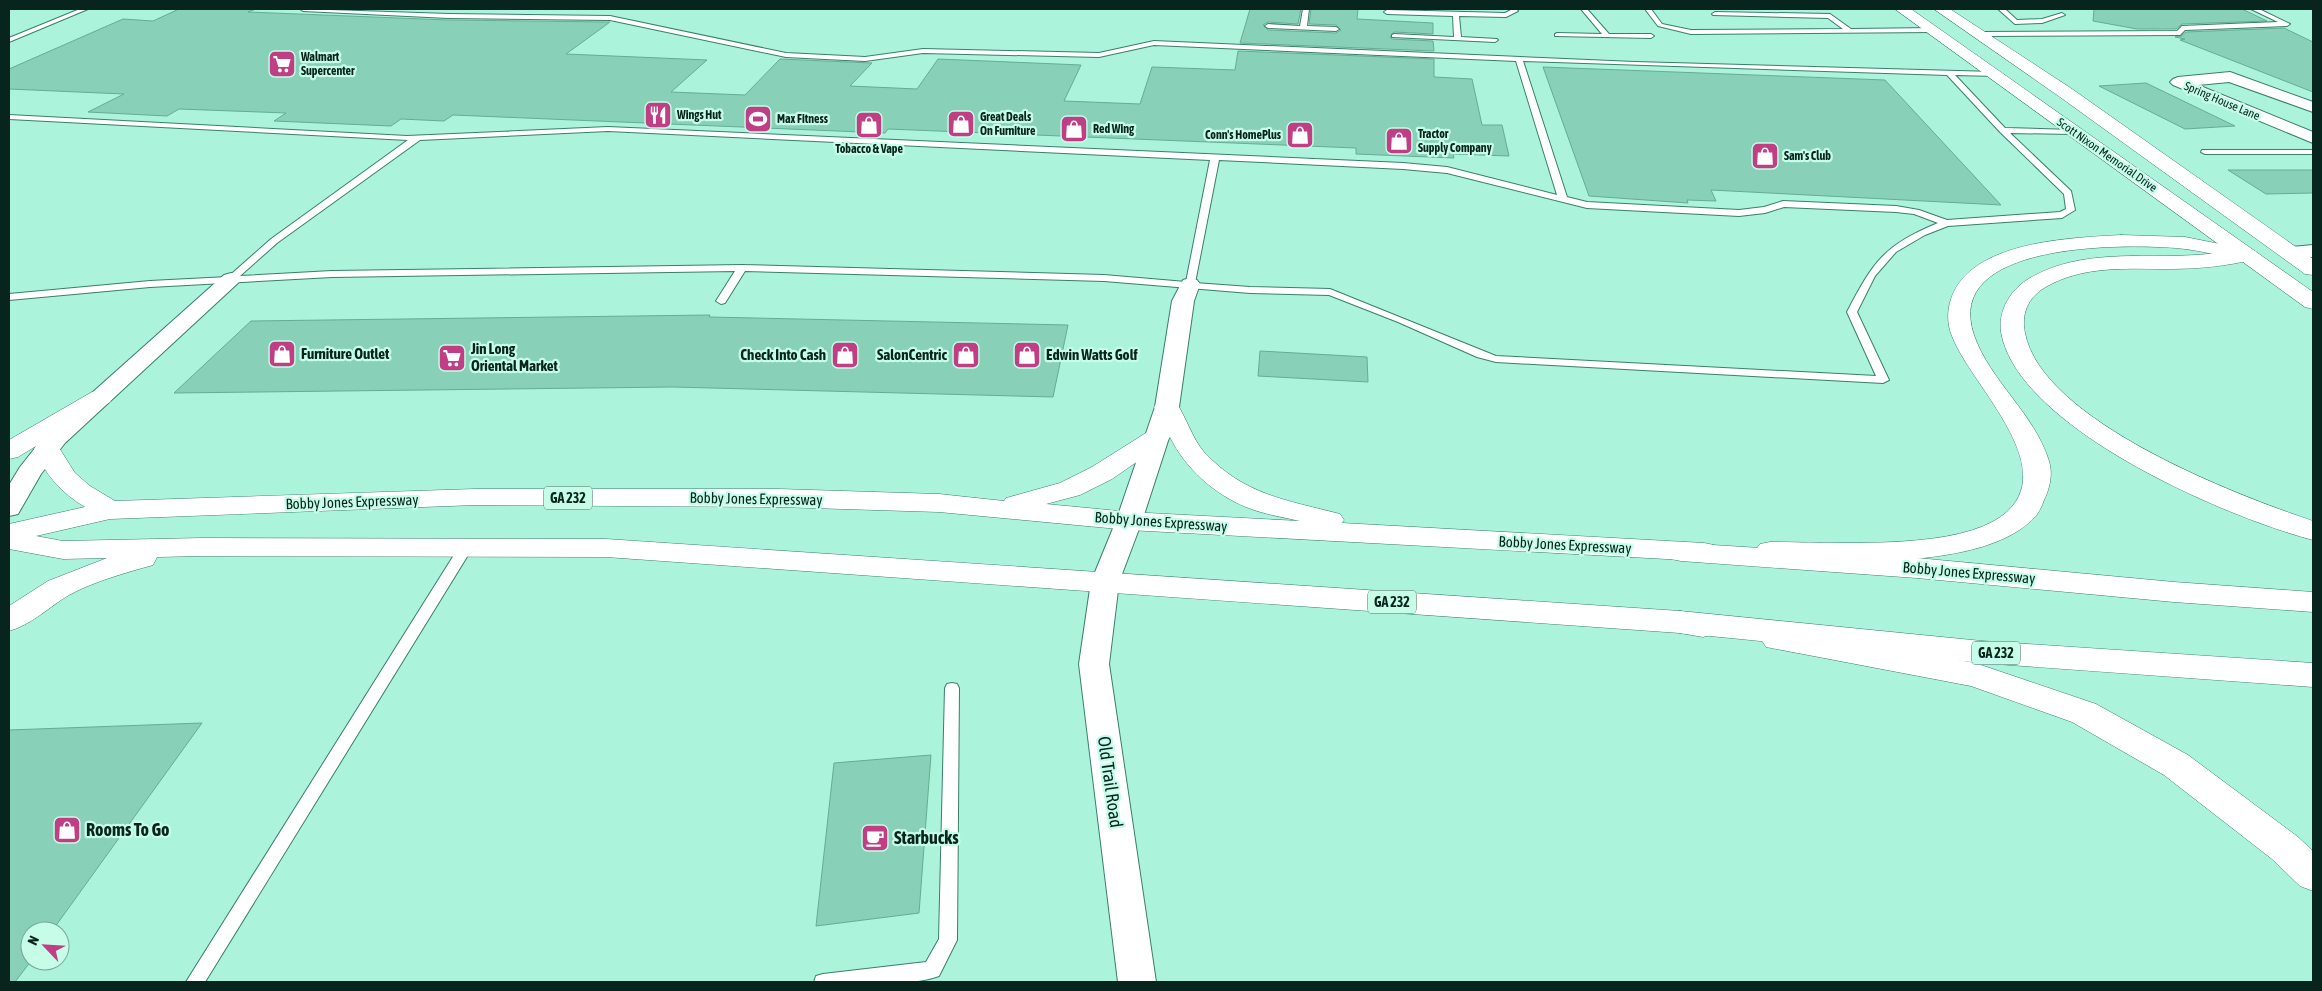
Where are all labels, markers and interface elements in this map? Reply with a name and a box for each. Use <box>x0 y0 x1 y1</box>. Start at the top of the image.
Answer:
supermarket icon: Walmart Supercenter <box>267 49 297 79</box>
place label: Walmart Supercenter <box>300 50 355 78</box>
street label: Spring House Lane <box>2182 79 2262 123</box>
restaurant icon: Wings Hut <box>643 100 673 130</box>
sports icon: Max Fitness <box>743 104 773 134</box>
place label: Wings Hut <box>676 108 722 122</box>
shop icon: Great Deals On Furniture <box>946 109 976 139</box>
shop icon: Tobacco & Vape <box>854 110 884 140</box>
place label: Great Deals On Furniture <box>980 110 1036 138</box>
place label: Max Fitness <box>777 112 829 126</box>
shop icon: Red Wing <box>1059 114 1089 144</box>
street label: Scott Nixon Memorial Drive <box>2054 115 2160 195</box>
shop icon: Conn's HomePlus <box>1285 120 1315 150</box>
place label: Red Wing <box>1093 122 1135 136</box>
shop icon: Tractor Supply Company <box>1384 126 1414 156</box>
place label: Tractor Supply Company <box>1418 127 1492 155</box>
place label: Conn's HomePlus <box>1205 128 1282 142</box>
shop icon: Sam's Club <box>1750 141 1780 171</box>
place label: Tobacco & Vape <box>835 142 903 156</box>
place label: Sam's Club <box>1784 149 1831 163</box>
shop icon: Furniture Outlet <box>267 339 297 369</box>
place label: Jin Long Oriental Market <box>470 340 559 374</box>
shop icon: Check Into Cash <box>830 340 860 370</box>
shop icon: SalonCentric <box>951 340 981 370</box>
shop icon: Edwin Watts Golf <box>1012 340 1042 370</box>
supermarket icon: Jin Long Oriental Market <box>437 343 467 373</box>
place label: Furniture Outlet <box>301 345 390 362</box>
place label: Check Into Cash <box>740 346 826 363</box>
place label: SalonCentric <box>877 346 947 363</box>
place label: Edwin Watts Golf <box>1046 346 1139 363</box>
road number: GA 232 <box>544 486 592 509</box>
street label: Bobby Jones Expressway <box>689 489 823 508</box>
street label: Bobby Jones Expressway <box>285 491 419 512</box>
street label: Bobby Jones Expressway <box>1094 508 1228 535</box>
street label: Bobby Jones Expressway <box>1498 533 1632 556</box>
street label: Bobby Jones Expressway <box>1902 558 2036 587</box>
road number: GA 232 <box>1368 590 1416 614</box>
road number: GA 232 <box>1972 641 2020 664</box>
street label: Old Trail Road <box>1094 735 1127 829</box>
shop icon: Rooms To Go <box>52 815 82 845</box>
place label: Rooms To Go <box>86 819 169 840</box>
cafe icon: Starbucks <box>860 823 890 853</box>
place label: Starbucks <box>894 827 959 848</box>
north arrow <box>20 921 70 971</box>
text: N <box>24 933 42 948</box>

